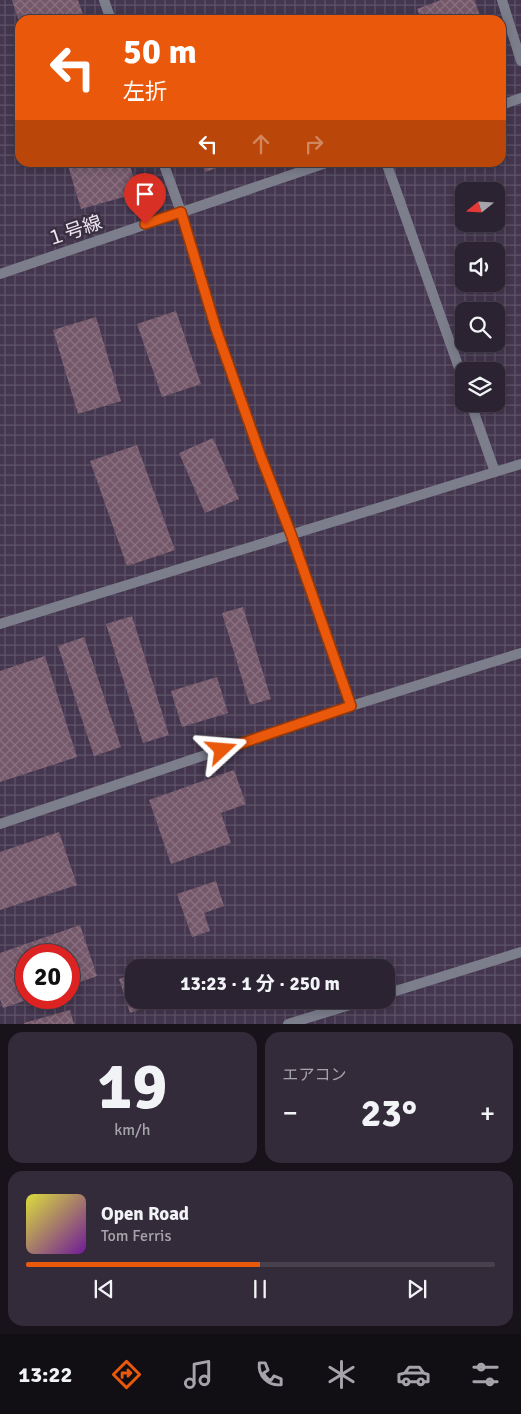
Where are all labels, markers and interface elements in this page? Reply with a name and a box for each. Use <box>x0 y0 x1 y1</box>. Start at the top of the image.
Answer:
text: 50 m <box>123 30 197 73</box>
icon: left <box>40 35 105 100</box>
text: 左折 <box>123 78 167 105</box>
icon: left <box>194 130 222 158</box>
icon: ahead <box>247 130 275 158</box>
icon: right <box>300 130 328 158</box>
pin <box>124 173 166 224</box>
icon: arrive <box>131 180 159 208</box>
north arrow <box>455 182 505 232</box>
map controls <box>455 182 505 412</box>
street label: １号線 <box>43 210 105 252</box>
button: sound <box>455 242 505 292</box>
button: search <box>455 302 505 352</box>
button: layers <box>455 362 505 412</box>
position arrow <box>195 723 247 775</box>
speed limit sign: 20 <box>15 944 80 1009</box>
text: 13:23 · 1 分 · 250 m <box>180 972 340 996</box>
text: 19 <box>97 1047 167 1127</box>
text: エアコン <box>283 1065 347 1085</box>
text: 23° <box>361 1090 417 1137</box>
text: − <box>283 1096 298 1130</box>
text: + <box>480 1096 495 1130</box>
text: km/h <box>114 1120 150 1140</box>
text: Open Road <box>101 1202 189 1226</box>
text: Tom Ferris <box>101 1226 171 1246</box>
icon: previous <box>90 1275 118 1303</box>
icon: pause <box>246 1275 274 1303</box>
icon: next <box>403 1275 431 1303</box>
icon: directions <box>109 1357 144 1392</box>
icon: music <box>181 1357 216 1392</box>
icon: phone <box>252 1357 287 1392</box>
icon: climate <box>324 1357 359 1392</box>
icon: car <box>396 1357 431 1392</box>
icon: filters <box>468 1357 503 1392</box>
text: 13:22 <box>18 1361 72 1388</box>

